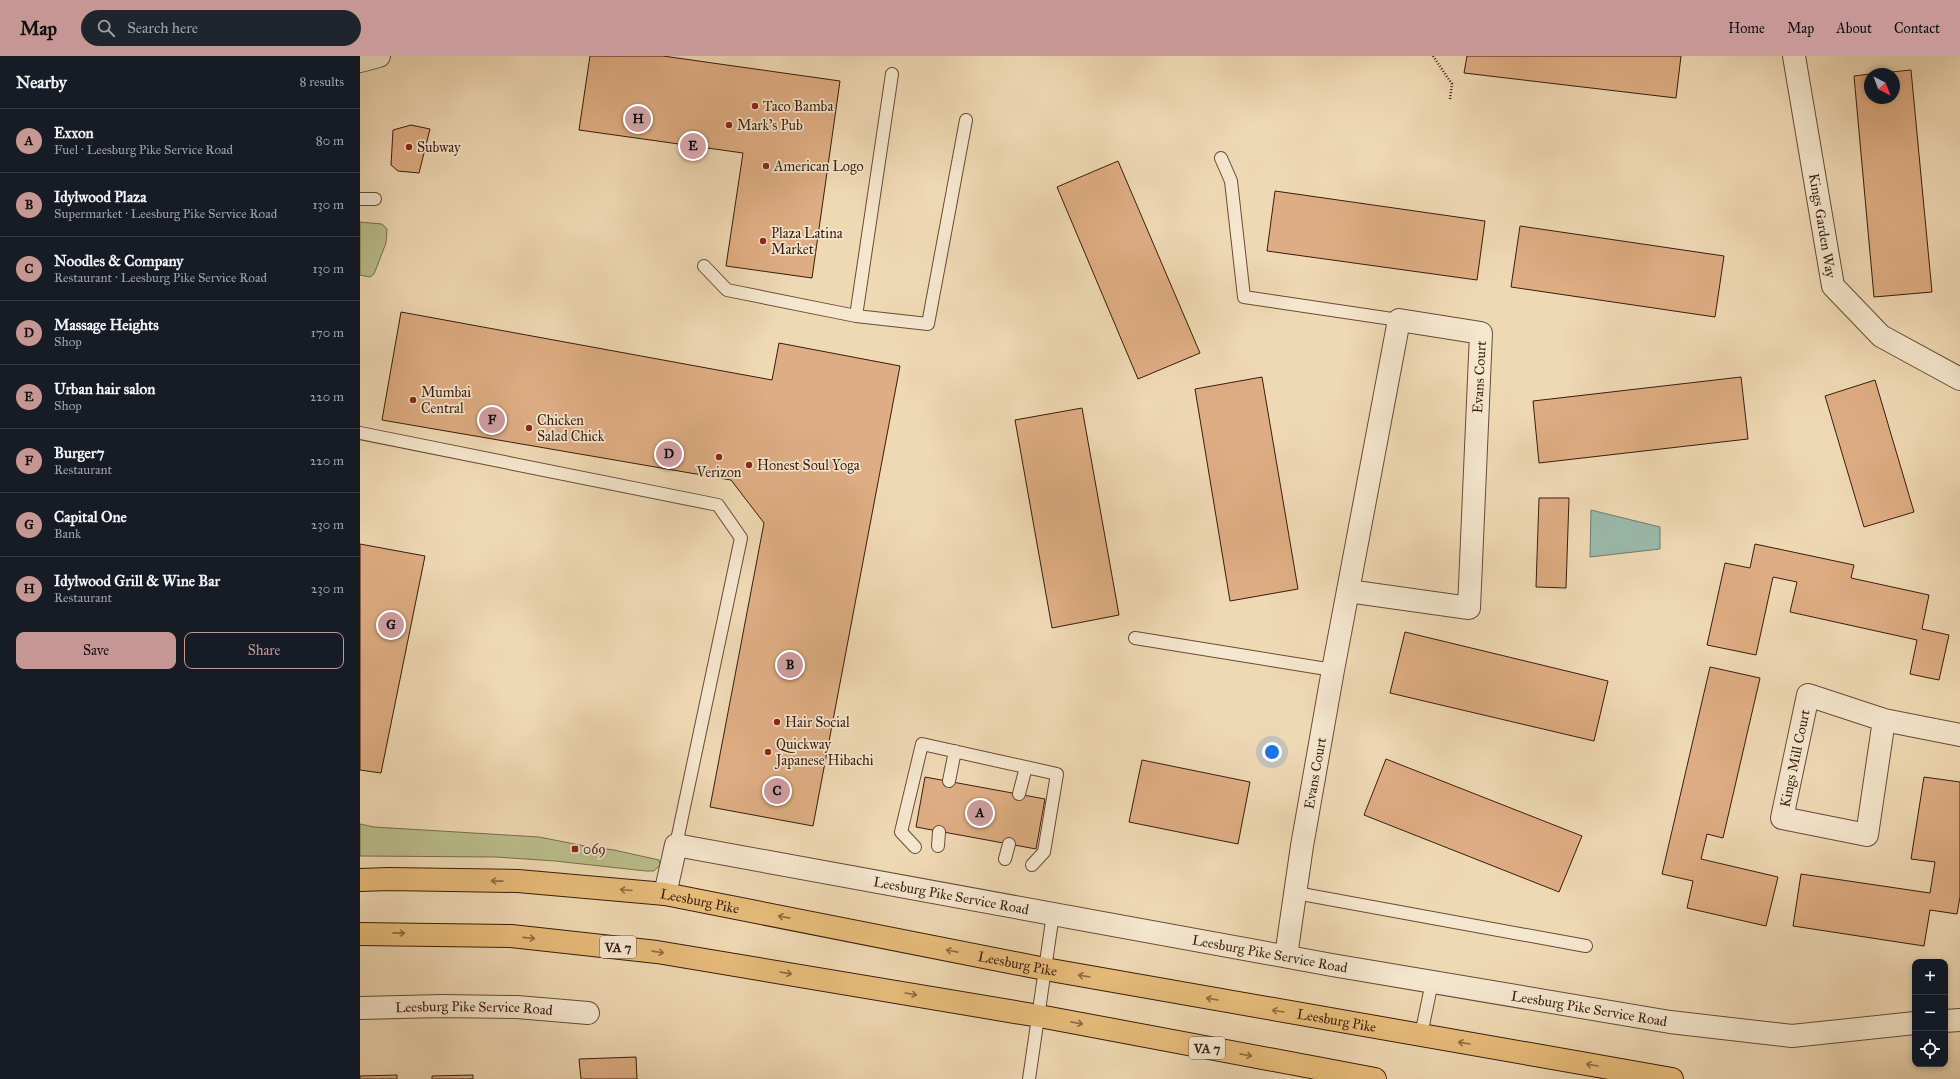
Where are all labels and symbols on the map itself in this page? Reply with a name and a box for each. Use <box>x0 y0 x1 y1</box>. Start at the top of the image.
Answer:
north arrow <box>1864 68 1900 104</box>
place label: Taco Bamba <box>763 98 833 115</box>
marker: Taco Bamba <box>750 101 760 111</box>
pin: H <box>625 104 651 134</box>
place label: Mark's Pub <box>737 117 803 134</box>
marker: Mark's Pub <box>724 120 734 130</box>
pin: E <box>680 131 706 161</box>
place label: Subway <box>417 139 461 156</box>
marker: Subway <box>404 142 414 152</box>
place label: American Logo <box>773 158 864 175</box>
marker: American Logo <box>761 161 771 171</box>
street label: Kings Garden Way <box>1805 172 1840 280</box>
place label: Plaza Latina Market <box>771 225 843 258</box>
marker: Plaza Latina Market <box>758 236 768 246</box>
street label: Evans Court <box>1469 340 1490 414</box>
place label: Mumbai Central <box>421 384 471 417</box>
marker: Mumbai Central <box>408 395 418 405</box>
pin: F <box>479 405 505 435</box>
place label: Chicken Salad Chick <box>537 412 605 445</box>
marker: Chicken Salad Chick <box>524 423 534 433</box>
pin: D <box>656 439 682 469</box>
marker: Verizon <box>714 452 724 462</box>
place label: Honest Soul Yoga <box>757 457 860 474</box>
marker: Honest Soul Yoga <box>744 460 754 470</box>
place label: Verizon <box>696 464 742 481</box>
pin: G <box>378 610 404 640</box>
pin: B <box>777 650 803 680</box>
street label: Kings Mill Court <box>1777 708 1814 809</box>
place label: Hair Social <box>785 714 850 731</box>
marker: Hair Social <box>772 717 782 727</box>
place label: Quickway Japanese Hibachi <box>774 736 874 770</box>
street label: Evans Court <box>1301 736 1330 811</box>
your location <box>1262 742 1282 762</box>
marker: Quickway Japanese Hibachi <box>763 747 773 757</box>
pin: C <box>764 776 790 806</box>
pin: A <box>967 798 993 828</box>
place label: 069 <box>583 841 606 858</box>
marker: 069 <box>570 844 580 854</box>
street label: Leesburg Pike Service Road <box>872 873 1030 918</box>
one-way arrow <box>491 877 504 885</box>
street label: Leesburg Pike <box>659 885 741 917</box>
one-way arrow <box>620 887 633 894</box>
one-way arrow <box>778 913 791 921</box>
one-way arrow <box>392 929 405 937</box>
street label: Leesburg Pike Service Road <box>1191 932 1349 977</box>
one-way arrow <box>522 934 535 942</box>
road number: VA 7 <box>600 936 636 958</box>
one-way arrow <box>946 946 959 954</box>
one-way arrow <box>651 948 664 956</box>
street label: Leesburg Pike <box>976 948 1059 980</box>
one-way arrow <box>779 970 792 978</box>
one-way arrow <box>1078 972 1091 980</box>
street label: Leesburg Pike Service Road <box>1510 987 1668 1030</box>
one-way arrow <box>905 991 918 999</box>
one-way arrow <box>1206 995 1219 1003</box>
street label: Leesburg Pike Service Road <box>395 998 553 1019</box>
street label: Leesburg Pike <box>1296 1005 1378 1036</box>
one-way arrow <box>1272 1007 1285 1015</box>
one-way arrow <box>1070 1019 1083 1027</box>
road number: VA 7 <box>1189 1037 1225 1059</box>
one-way arrow <box>1458 1038 1471 1046</box>
one-way arrow <box>1239 1051 1252 1059</box>
one-way arrow <box>1586 1061 1599 1069</box>

